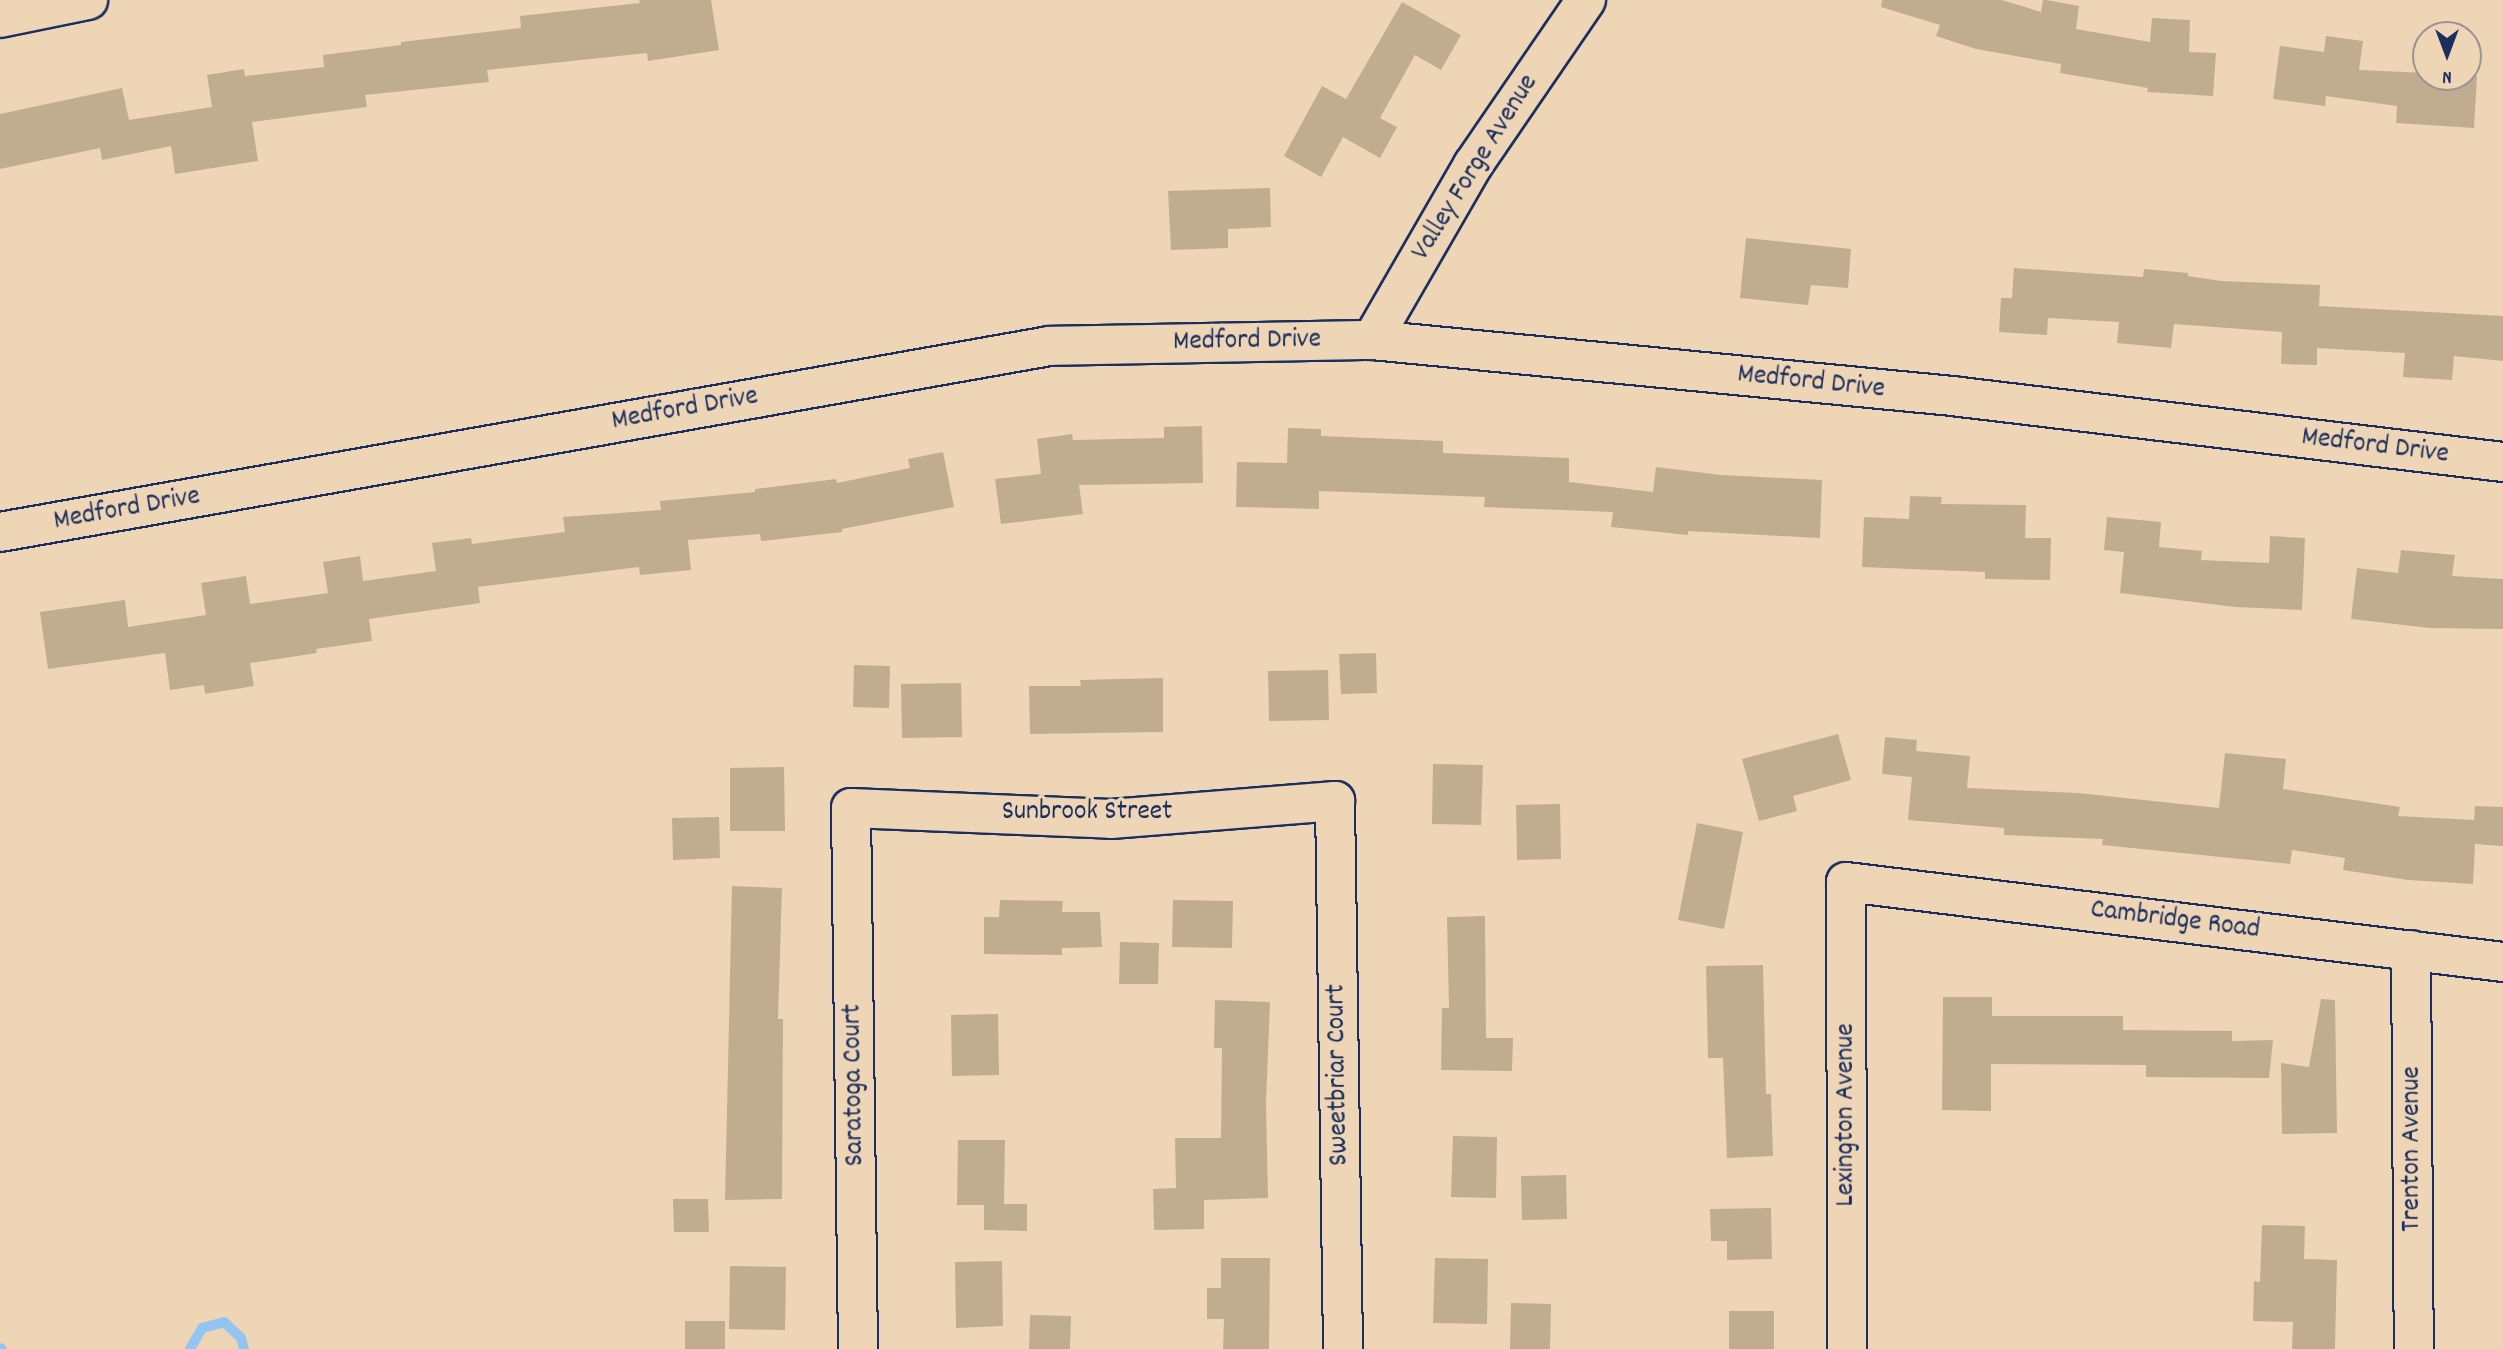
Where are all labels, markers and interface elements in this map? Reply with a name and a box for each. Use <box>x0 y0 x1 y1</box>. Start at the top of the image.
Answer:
north arrow <box>2412 21 2482 91</box>
text: N <box>2442 62 2452 89</box>
street label: Valley Forge Avenue <box>1405 69 1547 267</box>
street label: Medford Drive <box>1173 324 1321 360</box>
street label: Medford Drive <box>1736 359 1886 407</box>
street label: Medford Drive <box>609 381 761 439</box>
street label: Medford Drive <box>2299 421 2451 473</box>
street label: Medford Drive <box>51 481 203 539</box>
street label: Sunbrook Street <box>1002 796 1172 830</box>
street label: Cambridge Road <box>2088 894 2262 948</box>
street label: Sweetbriar Court <box>1321 984 1357 1166</box>
street label: Saratoga Court <box>837 1003 873 1167</box>
street label: Lexington Avenue <box>1830 1023 1864 1207</box>
street label: Trenton Avenue <box>2396 1066 2430 1232</box>

